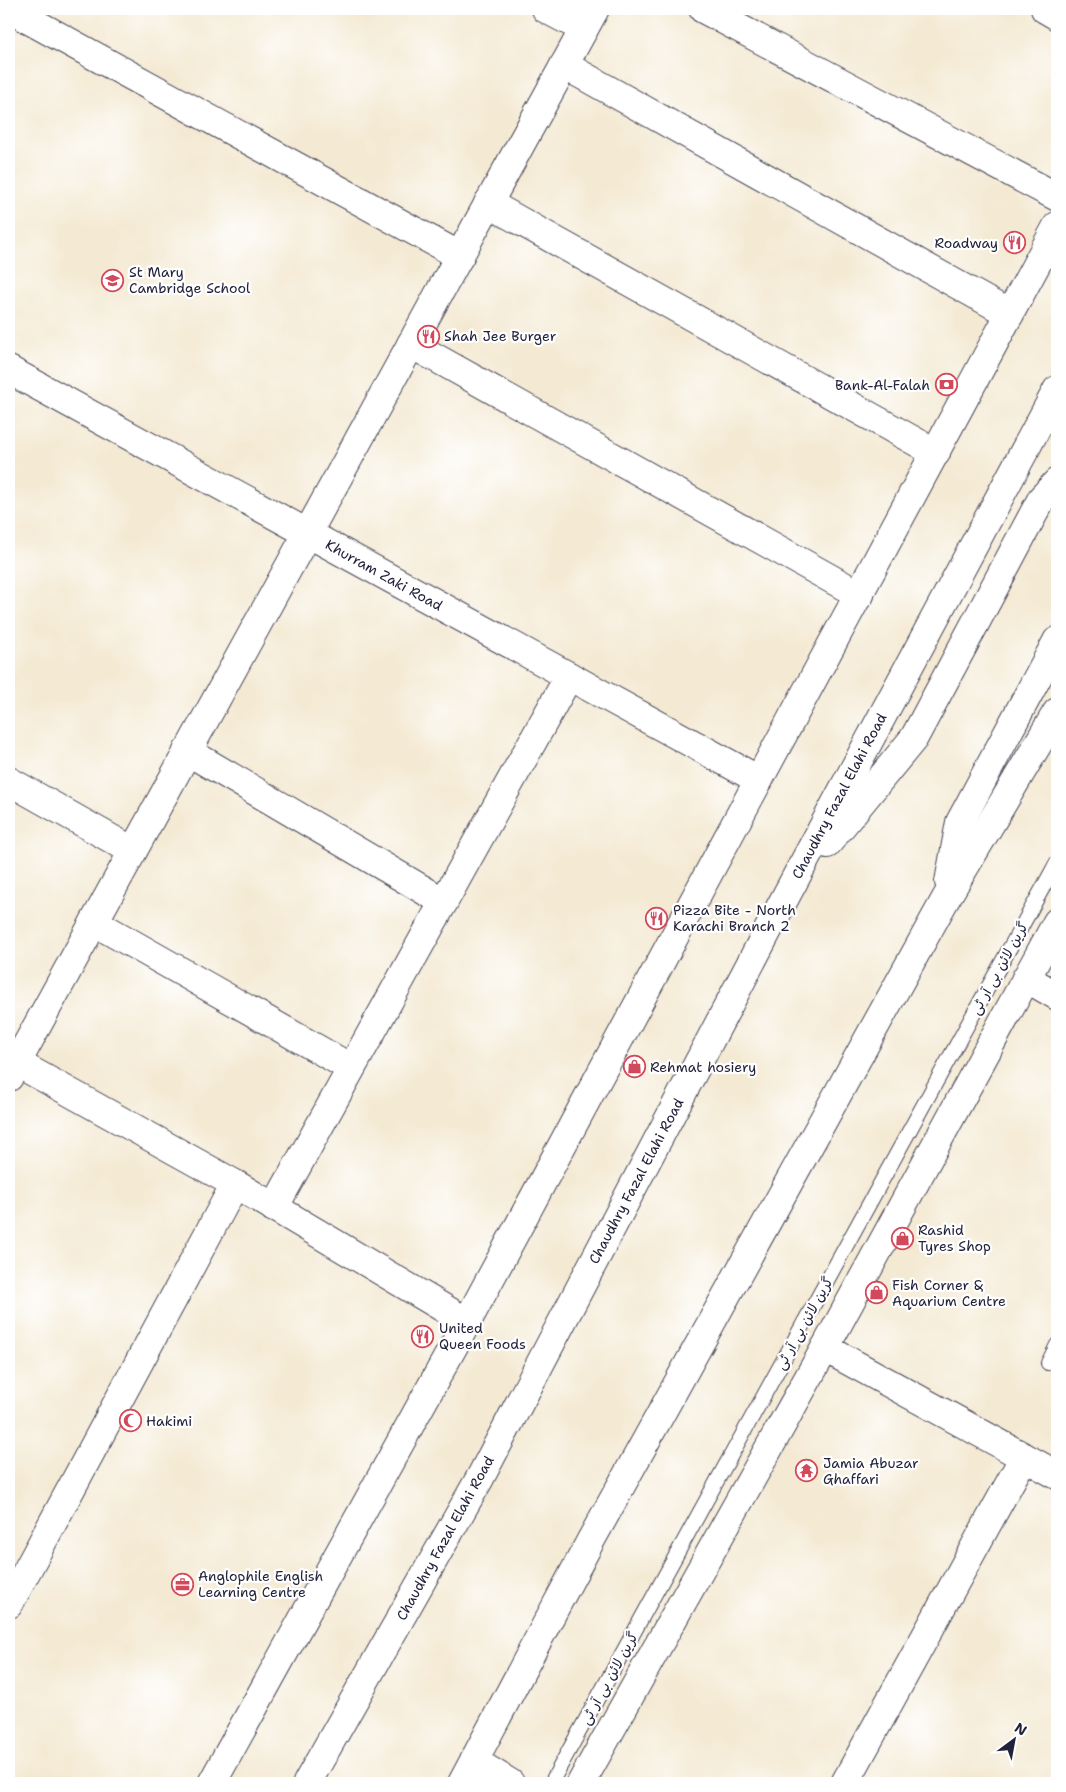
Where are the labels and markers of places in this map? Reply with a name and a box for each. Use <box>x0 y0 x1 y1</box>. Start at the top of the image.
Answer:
restaurant icon: Roadway <box>1002 231 1026 255</box>
place label: Roadway <box>935 234 998 252</box>
place label: St Mary Cambridge School <box>129 263 251 297</box>
school or university icon: St Mary Cambridge School <box>101 268 125 292</box>
restaurant icon: Shah Jee Burger <box>416 324 440 348</box>
place label: Shah Jee Burger <box>444 327 557 345</box>
bank icon: Bank-Al-Falah <box>934 373 958 397</box>
place label: Bank-Al-Falah <box>835 376 930 394</box>
place label: Pizza Bite - North Karachi Branch 2 <box>673 901 796 935</box>
restaurant icon: Pizza Bite - North Karachi Branch 2 <box>645 906 669 930</box>
shop icon: Rehmat hosiery <box>622 1055 646 1079</box>
place label: Rehmat hosiery <box>650 1058 756 1076</box>
place label: Rashid Tyres Shop <box>918 1221 991 1255</box>
shop icon: Rashid Tyres Shop <box>890 1226 914 1250</box>
place label: Fish Corner & Aquarium Centre <box>892 1276 1006 1310</box>
shop icon: Fish Corner & Aquarium Centre <box>864 1281 888 1305</box>
place label: United Queen Foods <box>439 1319 526 1353</box>
restaurant icon: United Queen Foods <box>411 1324 435 1348</box>
mosque icon: Hakimi <box>118 1409 142 1433</box>
place label: Hakimi <box>146 1412 192 1430</box>
place label: Jamia Abuzar Ghaffari <box>823 1454 919 1488</box>
temple icon: Jamia Abuzar Ghaffari <box>795 1459 819 1483</box>
place label: Anglophile English Learning Centre <box>198 1567 323 1601</box>
office icon: Anglophile English Learning Centre <box>170 1572 194 1596</box>

